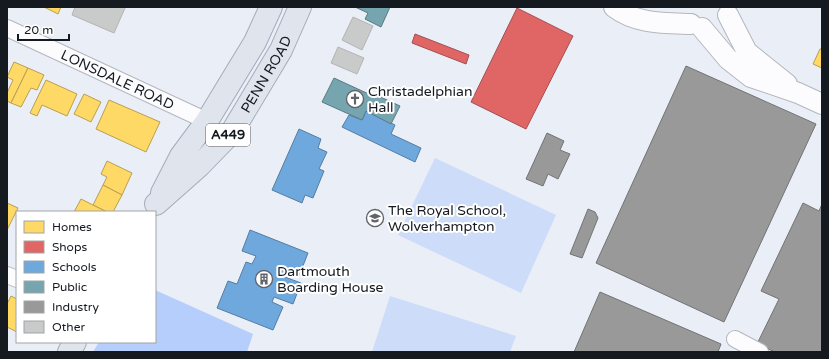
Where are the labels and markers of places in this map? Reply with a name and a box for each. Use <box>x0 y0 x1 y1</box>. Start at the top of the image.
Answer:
place label: Christadelphian Hall <box>368 83 472 116</box>
church icon: Christadelphian Hall <box>345 89 365 109</box>
place label: The Royal School, Wolverhampton <box>388 202 506 235</box>
school or university icon: The Royal School, Wolverhampton <box>365 208 385 228</box>
place label: Dartmouth Boarding House <box>277 263 384 296</box>
building icon: Dartmouth Boarding House <box>254 269 274 289</box>

